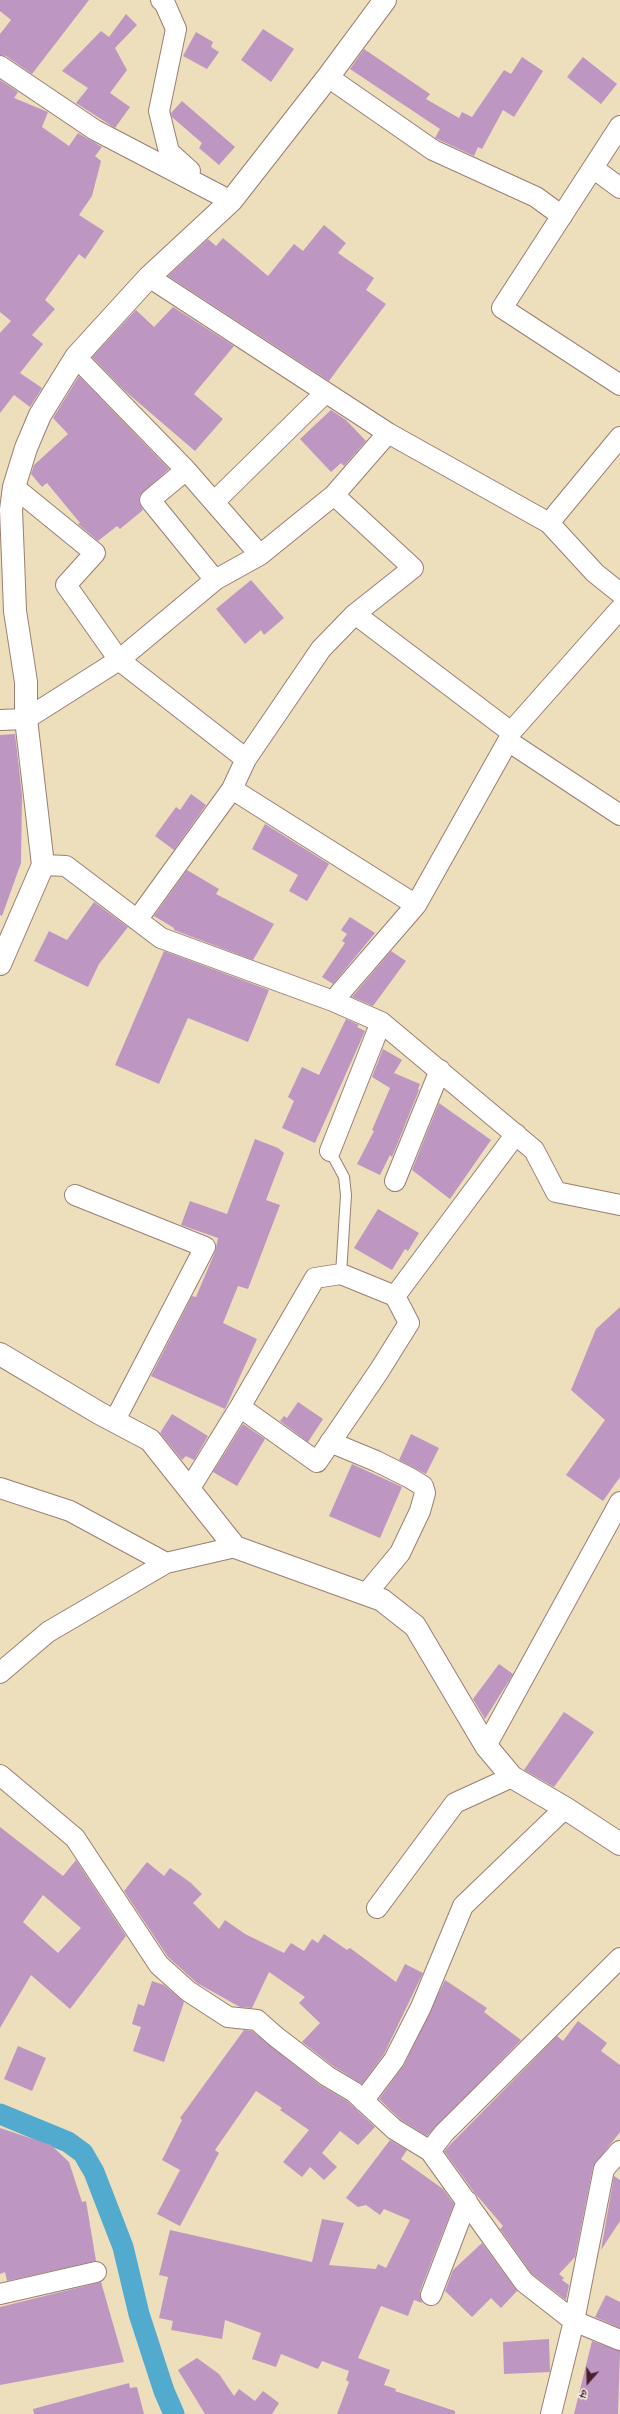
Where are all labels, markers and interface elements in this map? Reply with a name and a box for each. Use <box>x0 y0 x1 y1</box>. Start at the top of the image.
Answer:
north arrow <box>568 2362 608 2402</box>
text: उ <box>578 2385 590 2402</box>

